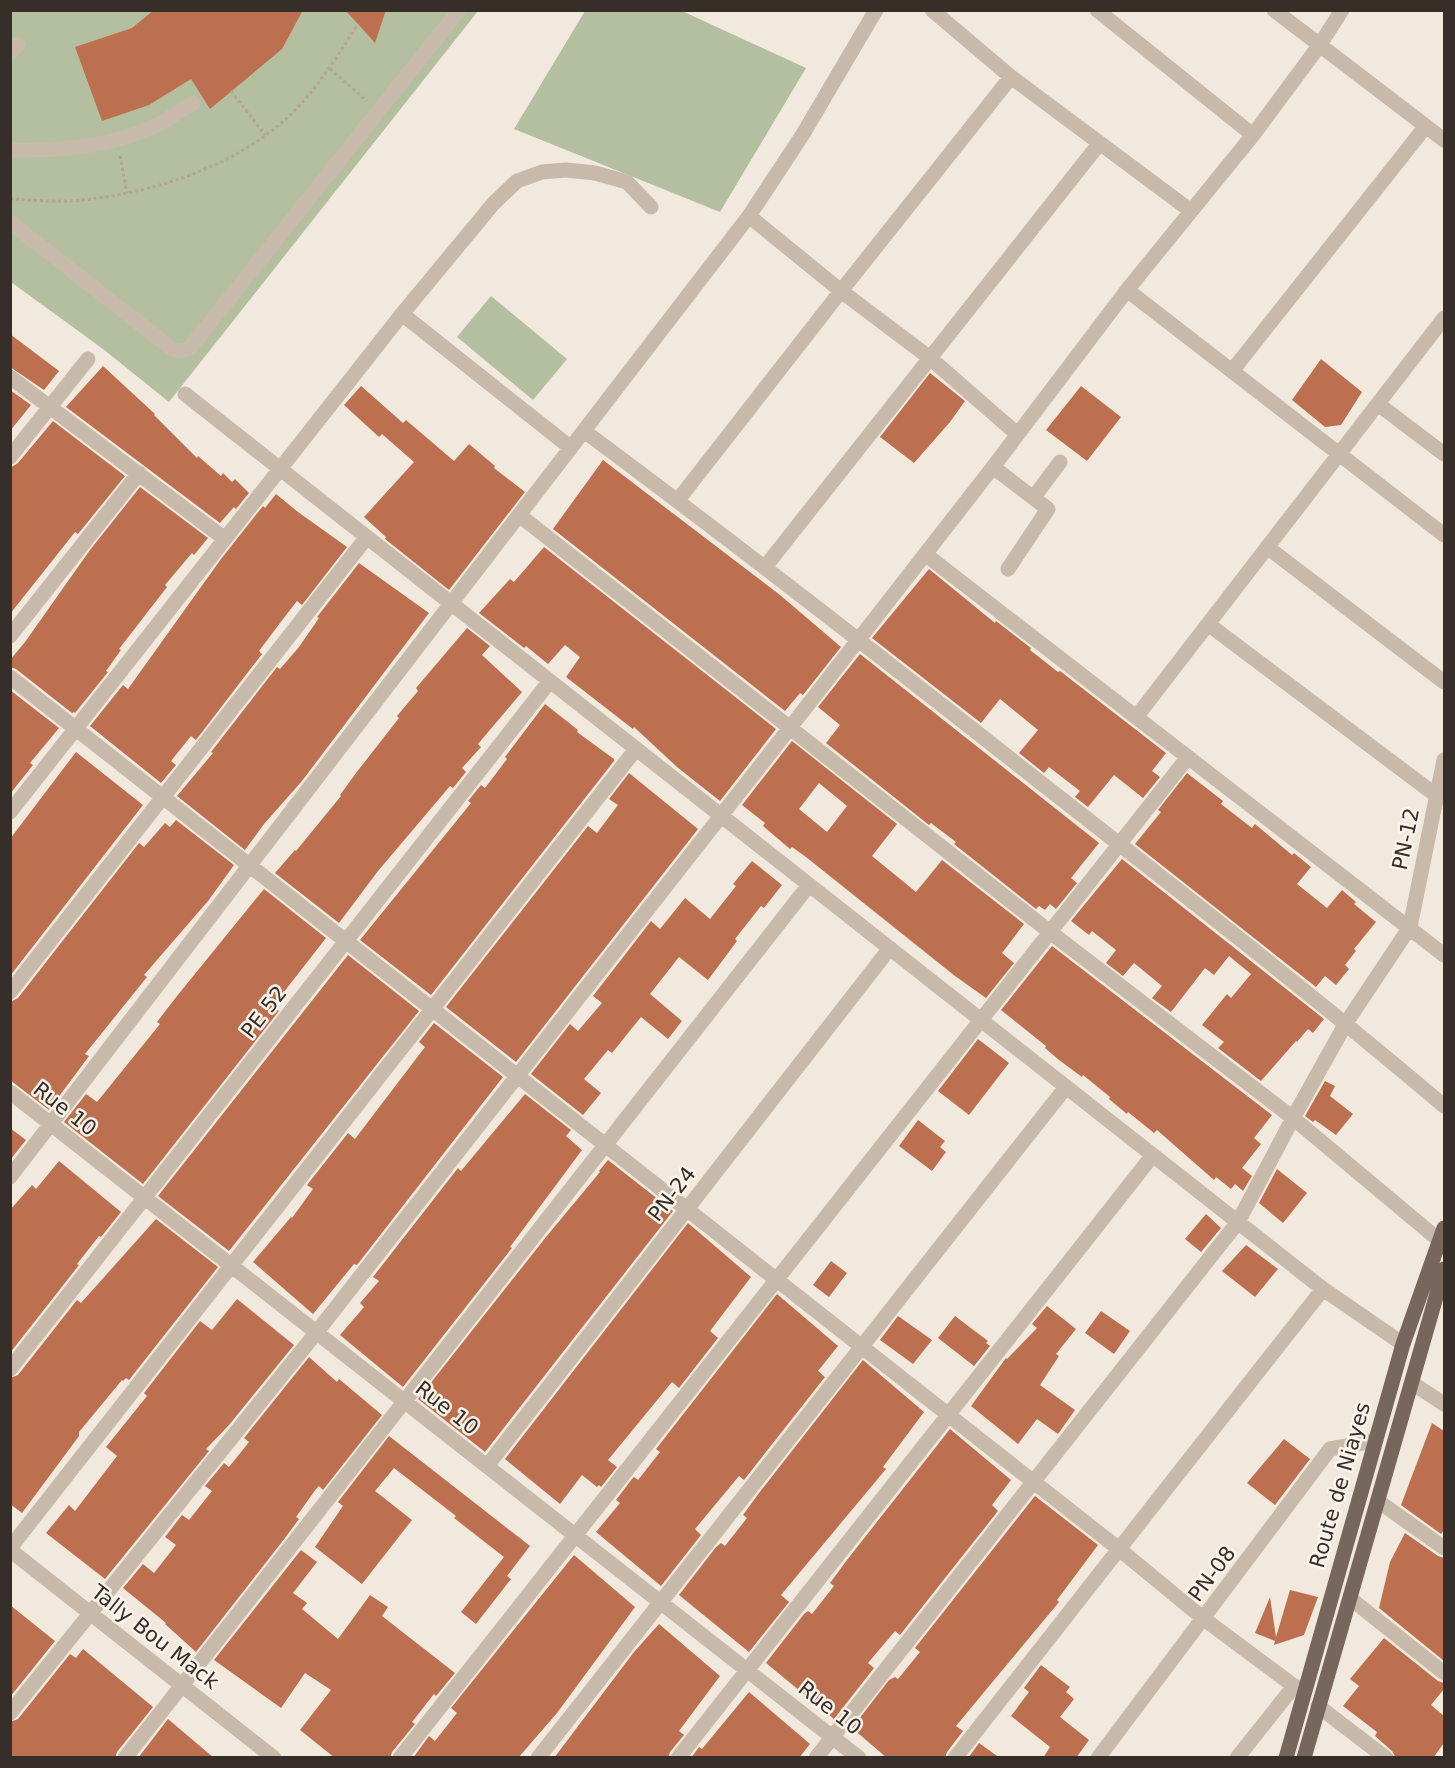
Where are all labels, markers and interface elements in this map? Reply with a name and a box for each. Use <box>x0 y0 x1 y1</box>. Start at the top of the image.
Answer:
street label: PN-12 <box>1388 806 1424 872</box>
street label: PE 52 <box>236 981 292 1043</box>
street label: Rue 10 <box>29 1077 101 1141</box>
street label: PN-24 <box>643 1162 701 1226</box>
street label: Rue 10 <box>411 1376 483 1440</box>
street label: Route de Niayes <box>1305 1399 1375 1571</box>
street label: PN-08 <box>1184 1542 1240 1606</box>
street label: Tally Bou Mack <box>86 1579 224 1695</box>
street label: Rue 10 <box>794 1676 866 1740</box>

